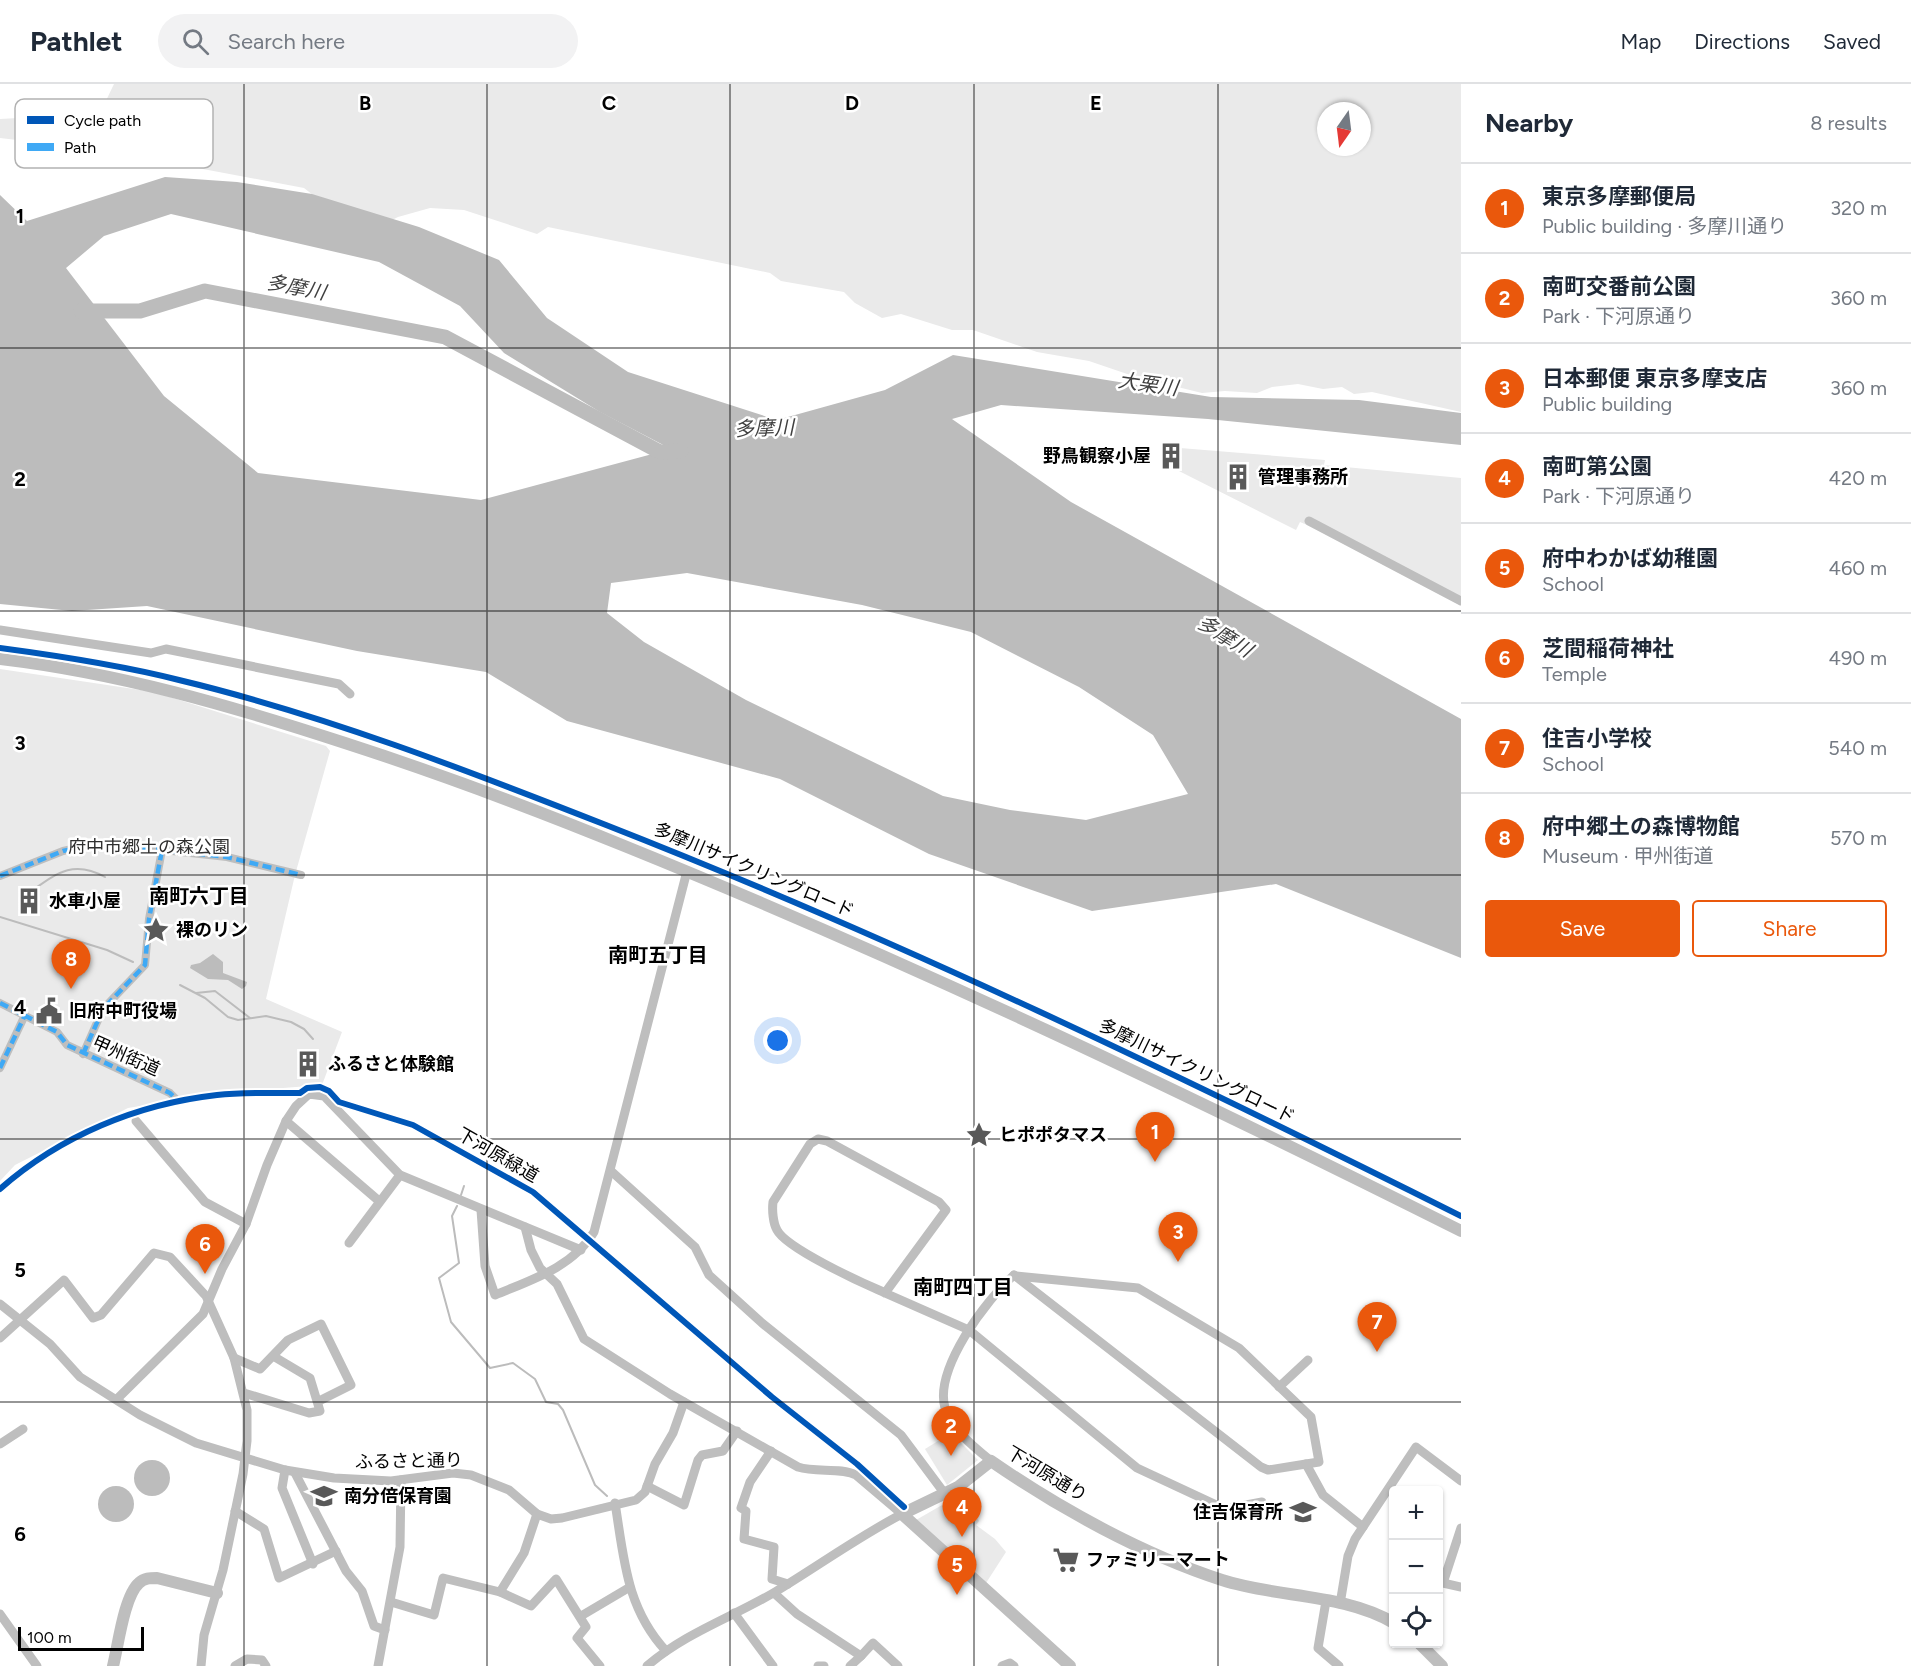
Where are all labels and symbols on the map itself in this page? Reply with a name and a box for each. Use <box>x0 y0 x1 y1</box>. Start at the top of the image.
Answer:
text: B <box>359 91 371 115</box>
text: C <box>602 91 616 115</box>
text: D <box>845 91 859 115</box>
text: E <box>1090 91 1102 115</box>
legend <box>15 99 213 168</box>
north arrow <box>1317 102 1371 156</box>
text: Cycle path <box>64 111 141 130</box>
text: Path <box>64 138 96 157</box>
text: 1 <box>16 204 24 228</box>
water label: 多摩川 <box>264 269 330 305</box>
water label: 大栗川 <box>1117 368 1181 400</box>
water label: 多摩川 <box>734 415 796 441</box>
building icon: 野鳥観察小屋 <box>1156 441 1186 471</box>
place label: 野鳥観察小屋 <box>1043 445 1151 467</box>
building icon: 管理事務所 <box>1223 462 1253 492</box>
place label: 管理事務所 <box>1258 466 1348 488</box>
text: 2 <box>14 467 26 491</box>
water label: 多摩川 <box>1193 610 1258 663</box>
text: 3 <box>14 731 26 755</box>
street label: 多摩川サイクリングロード <box>650 818 858 922</box>
park label: 府中市郷土の森公園 <box>68 836 230 858</box>
district label: 南町六丁目 <box>149 884 249 908</box>
building icon: 水車小屋 <box>14 886 44 916</box>
place label: 水車小屋 <box>49 890 121 912</box>
place icon: 裸のリン <box>141 915 171 945</box>
place label: 裸のリン <box>176 919 248 941</box>
pin: 8 <box>52 940 90 989</box>
district label: 南町五丁目 <box>608 943 708 967</box>
text: 4 <box>14 995 27 1019</box>
public building icon: 旧府中町役場 <box>34 996 64 1026</box>
place label: 旧府中町役場 <box>69 1000 177 1022</box>
street label: 多摩川サイクリングロード <box>1095 1014 1299 1128</box>
your location <box>763 1026 792 1055</box>
street label: 甲州街道 <box>89 1031 163 1081</box>
building icon: ふるさと体験館 <box>293 1049 323 1079</box>
place label: ふるさと体験館 <box>328 1053 454 1075</box>
pin: 1 <box>1136 1112 1174 1162</box>
place icon: ヒポポタマス <box>964 1120 994 1150</box>
street label: 下河原緑道 <box>454 1123 542 1187</box>
place label: ヒポポタマス <box>999 1124 1107 1146</box>
pin: 3 <box>1158 1212 1198 1262</box>
pin: 6 <box>186 1224 224 1274</box>
text: 5 <box>14 1258 26 1282</box>
district label: 南町四丁目 <box>913 1275 1013 1299</box>
pin: 7 <box>1358 1302 1396 1352</box>
pin: 2 <box>932 1406 970 1456</box>
street label: 下河原通り <box>1003 1441 1091 1507</box>
street label: ふるさと通り <box>355 1449 463 1473</box>
school or university icon: 南分倍保育園 <box>309 1481 339 1511</box>
place label: 南分倍保育園 <box>344 1485 452 1507</box>
pin: 4 <box>942 1488 982 1537</box>
school or university icon: 住吉保育所 <box>1288 1497 1318 1527</box>
place label: 住吉保育所 <box>1193 1501 1283 1523</box>
text: 6 <box>14 1522 26 1546</box>
supermarket icon: ファミリーマート <box>1051 1545 1081 1575</box>
pin: 5 <box>938 1546 976 1595</box>
place label: ファミリーマート <box>1086 1549 1230 1571</box>
scale bar <box>18 1624 144 1652</box>

